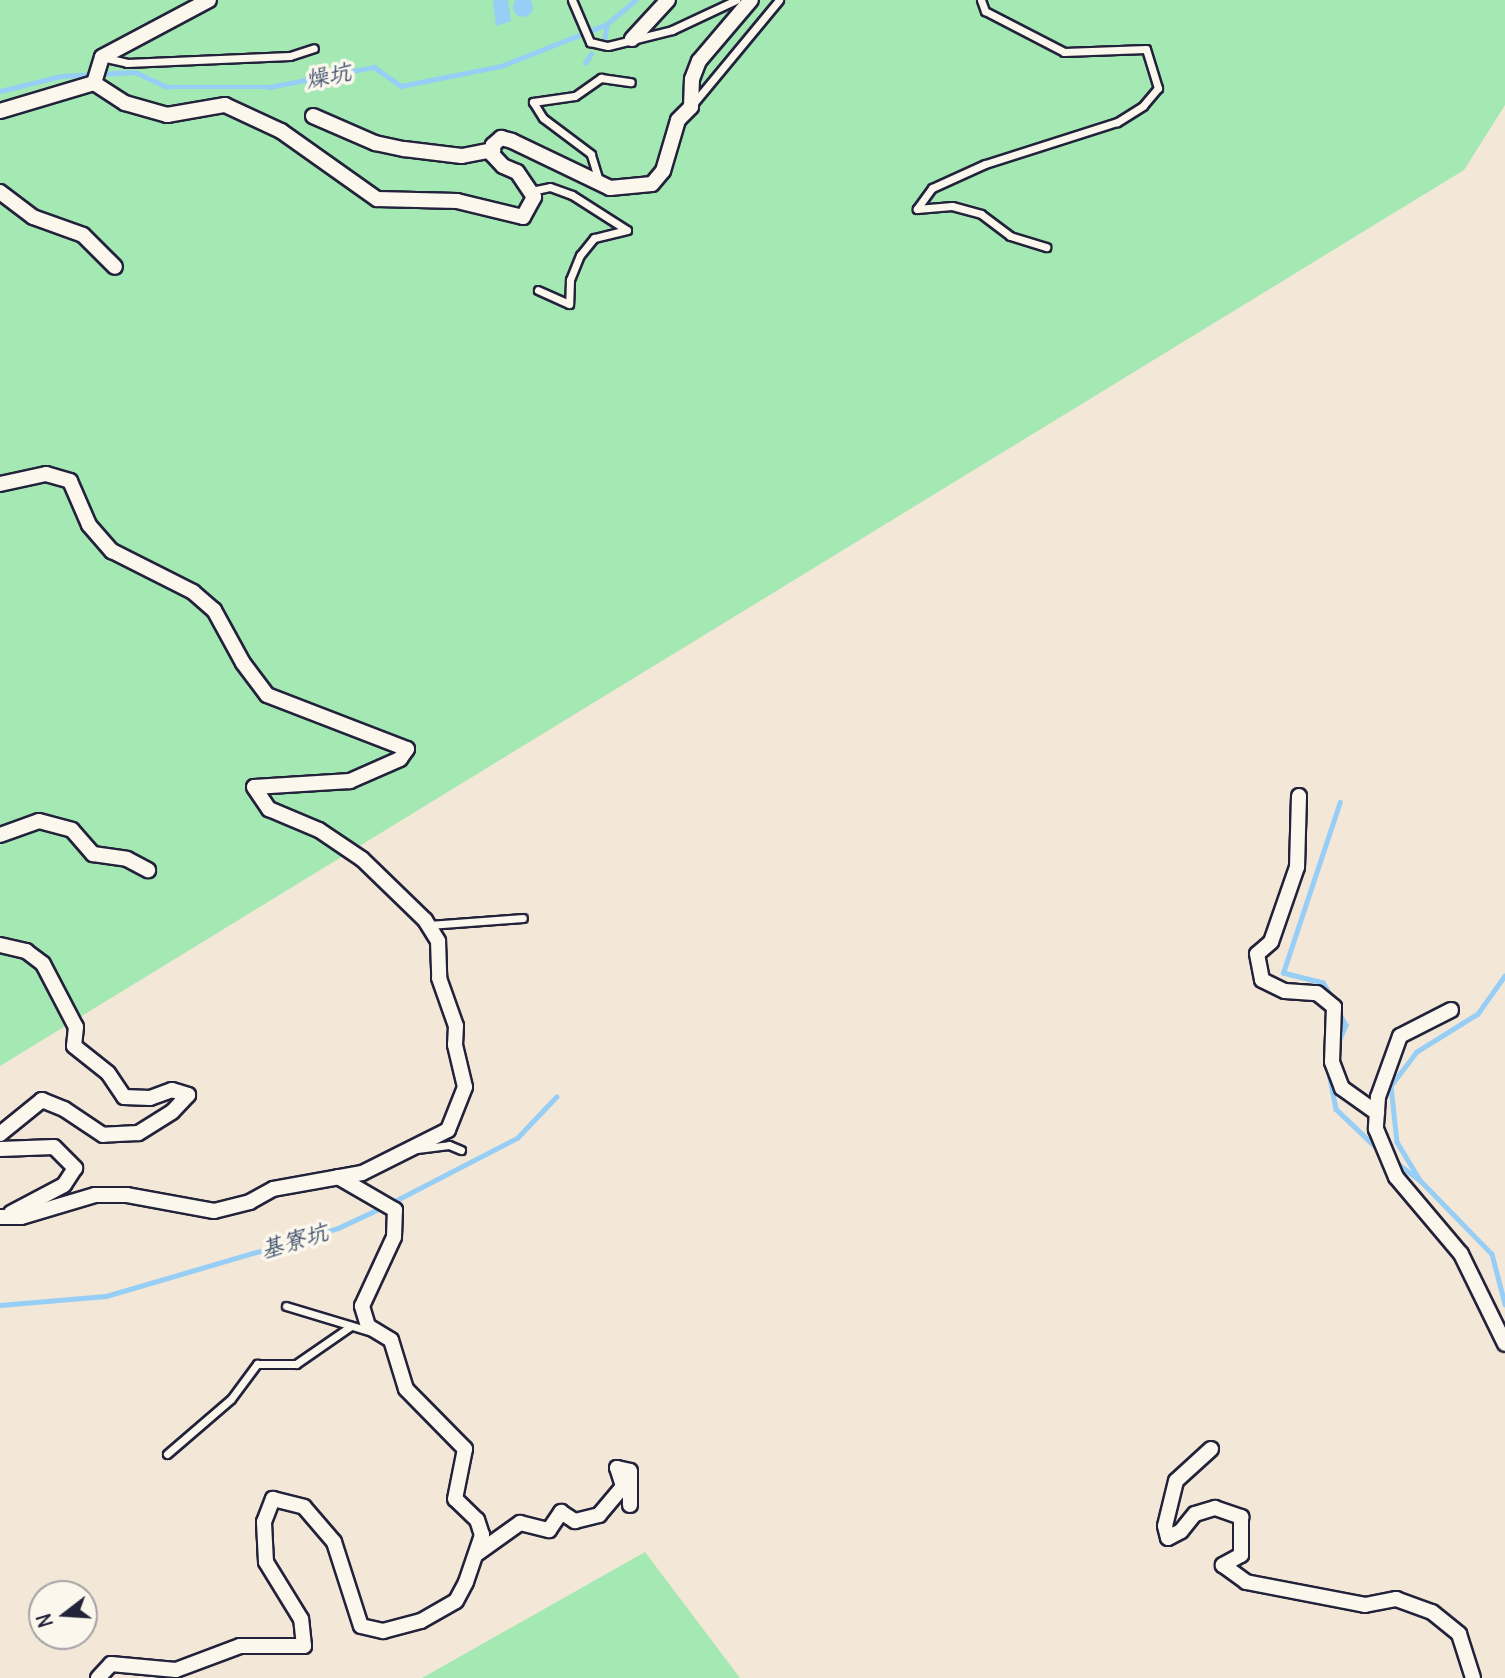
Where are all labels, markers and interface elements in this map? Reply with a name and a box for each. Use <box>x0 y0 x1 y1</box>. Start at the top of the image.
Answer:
water label: 燥坑 <box>303 58 353 94</box>
water label: 基寮坑 <box>257 1218 331 1264</box>
north arrow <box>28 1580 98 1650</box>
text: N <box>31 1611 58 1630</box>

